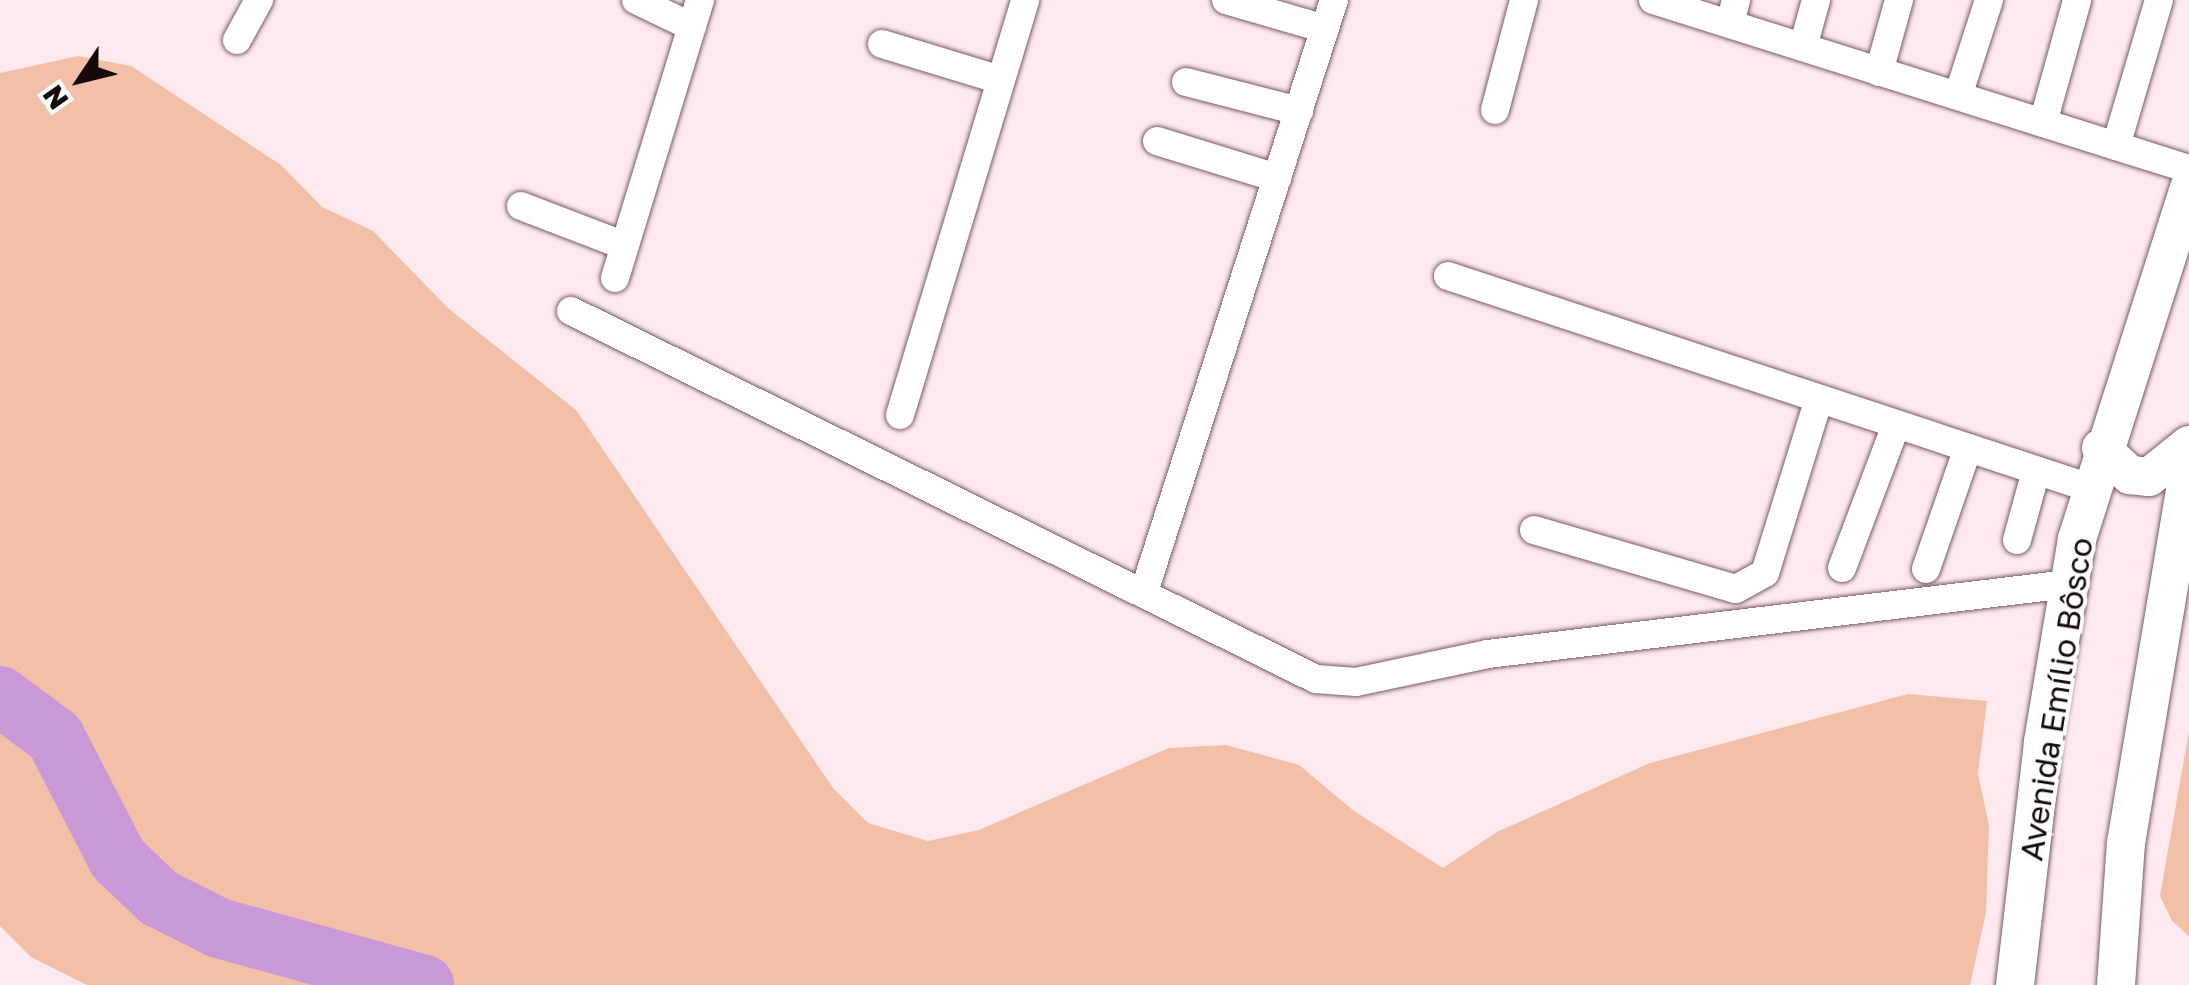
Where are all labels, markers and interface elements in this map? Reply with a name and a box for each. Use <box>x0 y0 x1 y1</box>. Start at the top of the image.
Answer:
north arrow <box>30 30 130 130</box>
text: N <box>35 79 75 116</box>
street label: Avenida Emílio Bôsco <box>2011 535 2101 863</box>

